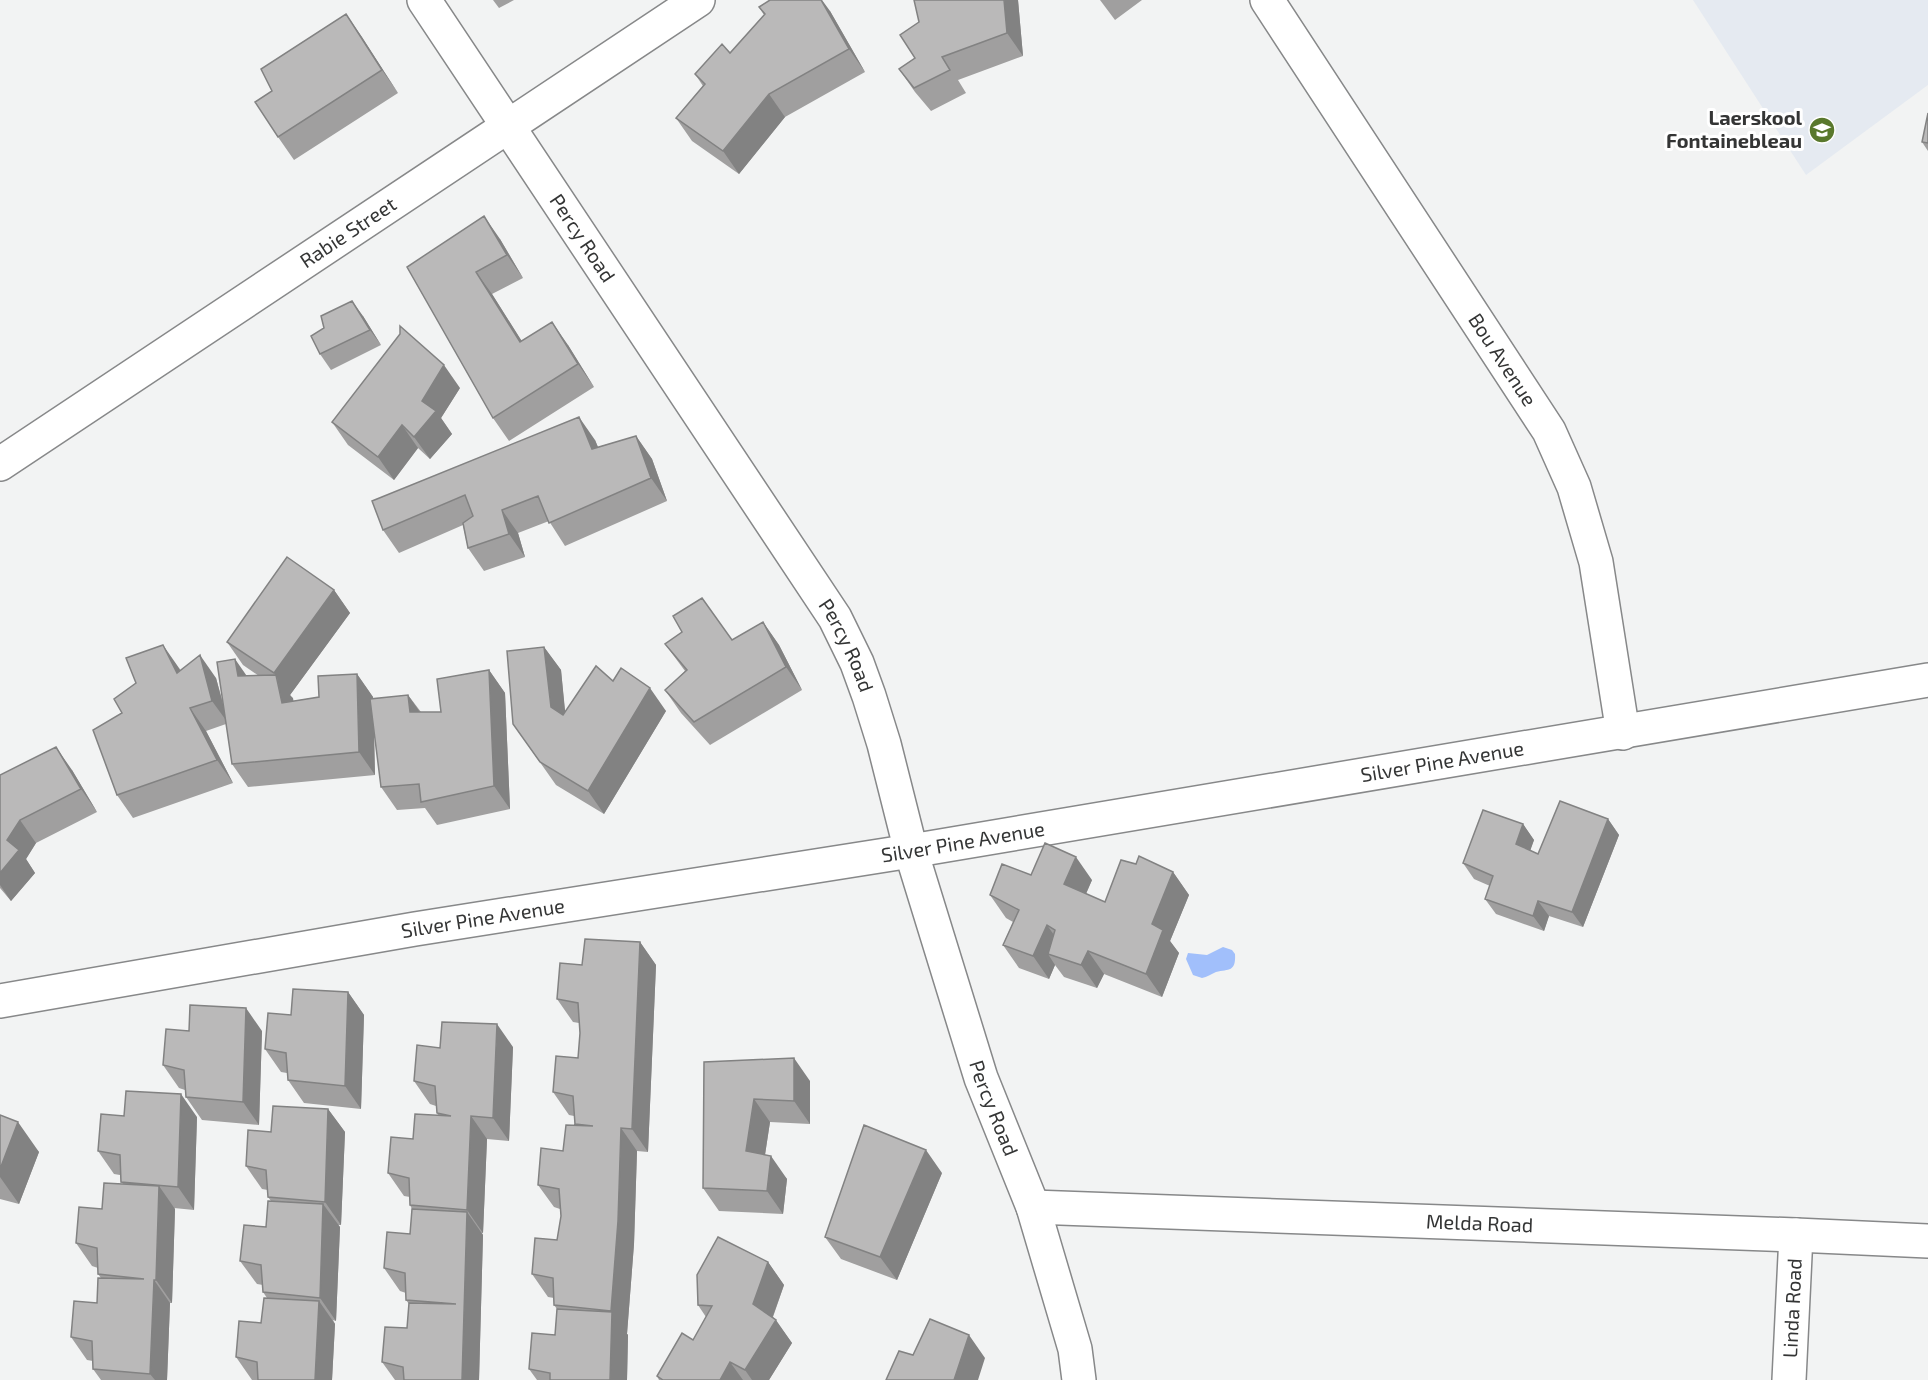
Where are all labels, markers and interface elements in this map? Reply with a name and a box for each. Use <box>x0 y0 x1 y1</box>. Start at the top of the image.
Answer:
place label: Laerskool Fontainebleau <box>1666 105 1802 152</box>
school or university icon: Laerskool Fontainebleau <box>1807 115 1837 145</box>
street label: Percy Road <box>545 189 621 286</box>
street label: Rabie Street <box>295 191 401 272</box>
street label: Bou Avenue <box>1464 308 1542 410</box>
street label: Percy Road <box>814 594 879 695</box>
street label: Silver Pine Avenue <box>1359 735 1526 786</box>
street label: Silver Pine Avenue <box>879 816 1046 867</box>
street label: Silver Pine Avenue <box>399 893 566 942</box>
street label: Percy Road <box>965 1057 1024 1159</box>
street label: Melda Road <box>1426 1208 1534 1236</box>
street label: Linda Road <box>1777 1258 1806 1359</box>

